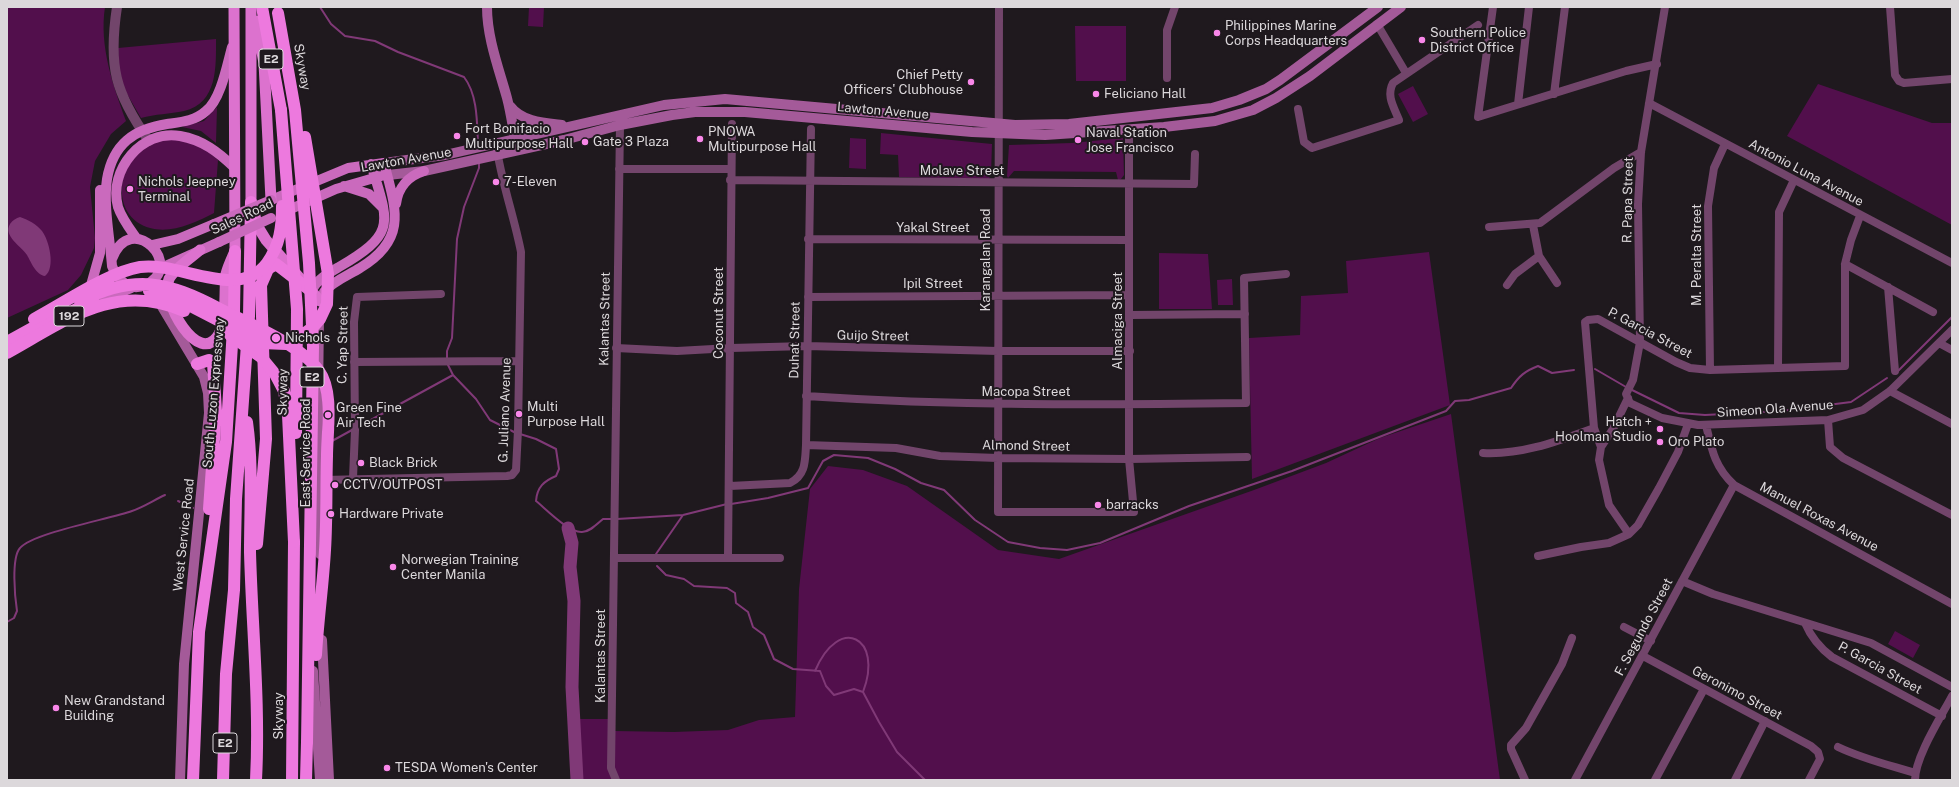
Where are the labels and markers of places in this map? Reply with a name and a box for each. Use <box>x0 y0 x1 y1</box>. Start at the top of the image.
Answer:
place label: Philippines Marine Corps Headquarters <box>1225 18 1347 49</box>
place label: Southern Police District Office <box>1430 25 1526 56</box>
marker: Philippines Marine Corps Headquarters <box>1212 28 1222 38</box>
marker: Southern Police District Office <box>1417 35 1427 45</box>
place label: Chief Petty Officers' Clubhouse <box>844 67 963 98</box>
marker: Chief Petty Officers' Clubhouse <box>966 77 976 87</box>
place label: Feliciano Hall <box>1104 86 1186 102</box>
marker: Feliciano Hall <box>1091 89 1101 99</box>
place label: Fort Bonifacio Multipurpose Hall <box>465 121 573 152</box>
place label: PNOWA Multipurpose Hall <box>708 124 816 155</box>
place label: Naval Station Jose Francisco <box>1086 125 1174 156</box>
marker: Fort Bonifacio Multipurpose Hall <box>452 131 462 141</box>
place label: Gate 3 Plaza <box>593 134 669 150</box>
marker: PNOWA Multipurpose Hall <box>695 134 705 144</box>
marker: Naval Station Jose Francisco <box>1073 135 1083 145</box>
marker: Gate 3 Plaza <box>580 137 590 147</box>
place label: Nichols Jeepney Terminal <box>138 174 236 205</box>
place label: 7-Eleven <box>504 174 557 190</box>
marker: 7-Eleven <box>491 177 501 187</box>
marker: Nichols Jeepney Terminal <box>125 184 135 194</box>
place label: Nichols <box>285 330 330 346</box>
marker: Nichols <box>270 332 282 344</box>
place label: Multi Purpose Hall <box>527 399 605 430</box>
place label: Green Fine Air Tech <box>336 400 402 431</box>
marker: Multi Purpose Hall <box>514 409 524 419</box>
marker: Green Fine Air Tech <box>323 410 333 420</box>
place label: Hatch + Hoolman Studio <box>1555 414 1652 445</box>
marker: Hatch + Hoolman Studio <box>1655 424 1665 434</box>
place label: Oro Plato <box>1668 434 1724 450</box>
marker: Oro Plato <box>1655 437 1665 447</box>
place label: Black Brick <box>369 455 438 471</box>
marker: Black Brick <box>356 458 366 468</box>
place label: CCTV/OUTPOST <box>343 477 442 493</box>
marker: CCTV/OUTPOST <box>330 480 340 490</box>
place label: barracks <box>1106 497 1159 513</box>
marker: barracks <box>1093 500 1103 510</box>
place label: Hardware Private <box>339 506 444 522</box>
marker: Hardware Private <box>326 509 336 519</box>
place label: Norwegian Training Center Manila <box>401 552 519 583</box>
marker: Norwegian Training Center Manila <box>388 562 398 572</box>
place label: New Grandstand Building <box>64 693 165 724</box>
marker: New Grandstand Building <box>51 703 61 713</box>
place label: TESDA Women's Center <box>395 760 538 776</box>
marker: TESDA Women's Center <box>382 763 392 773</box>

